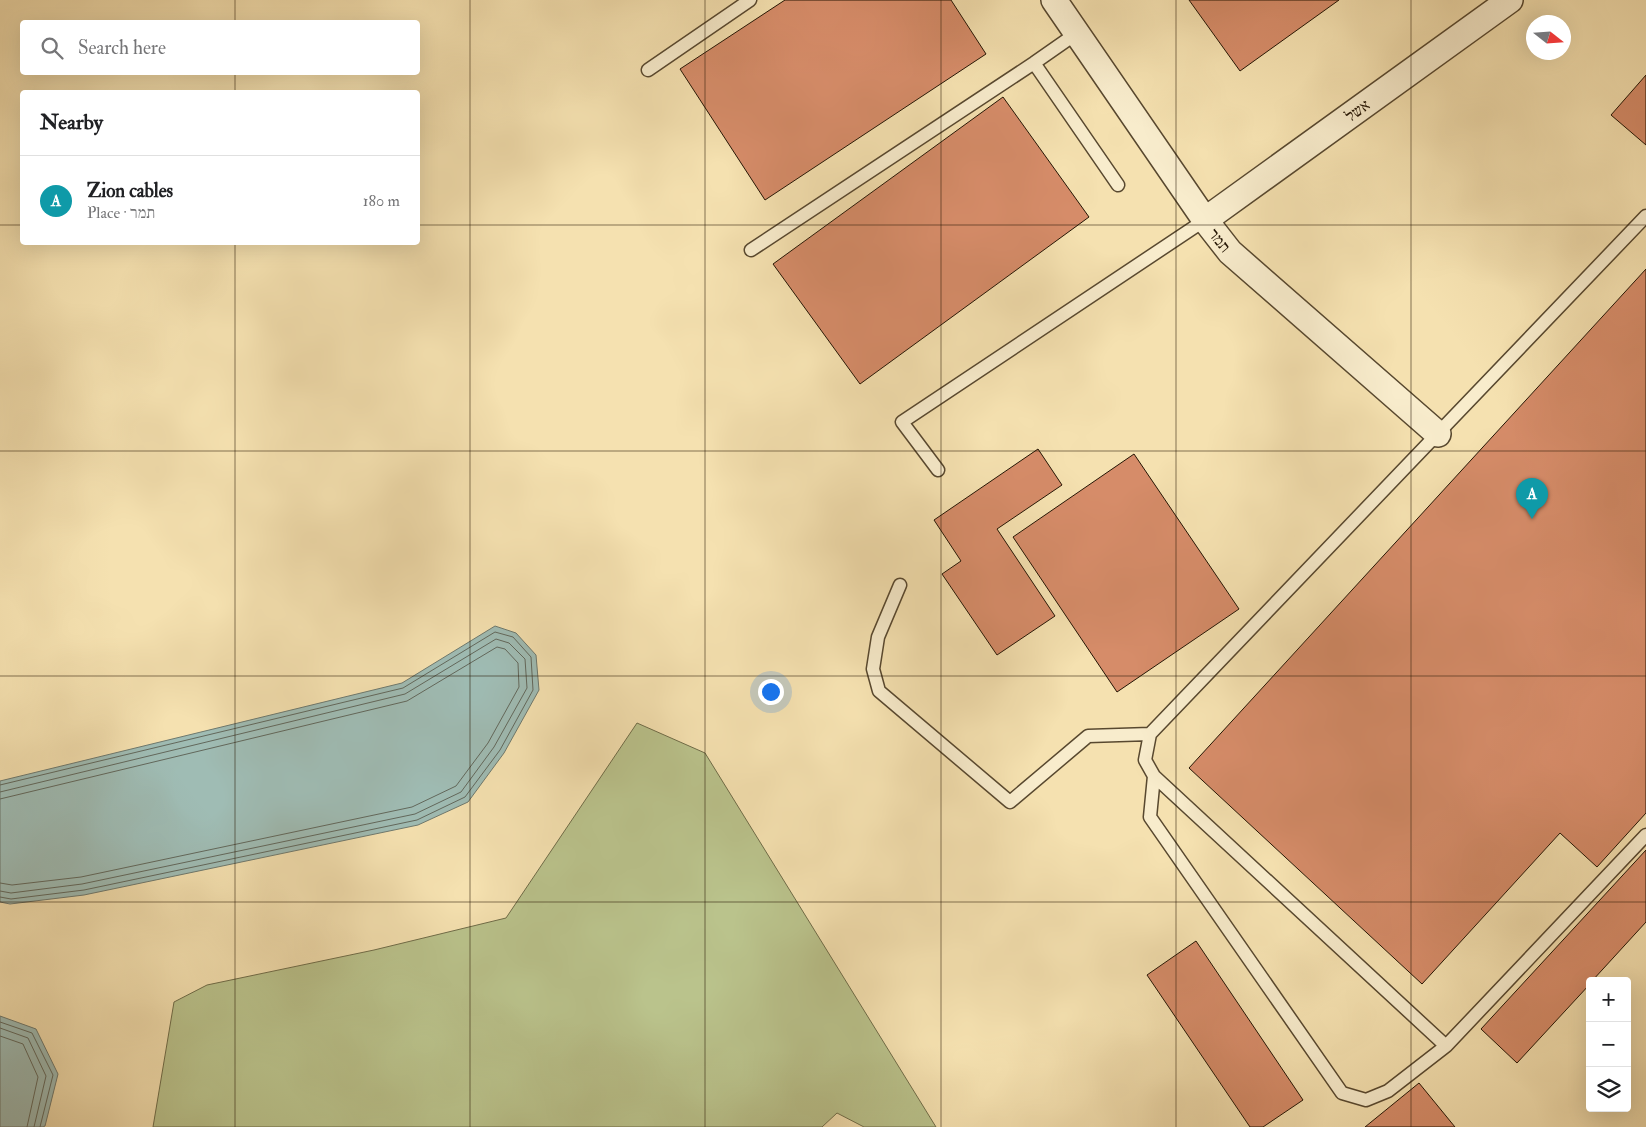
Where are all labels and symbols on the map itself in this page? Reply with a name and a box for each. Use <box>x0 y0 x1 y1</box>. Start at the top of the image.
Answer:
north arrow <box>1526 15 1571 60</box>
street label: אשל <box>1341 95 1374 127</box>
street label: תמר <box>1203 225 1235 257</box>
pin: A <box>1516 478 1548 519</box>
your location <box>758 679 784 705</box>

